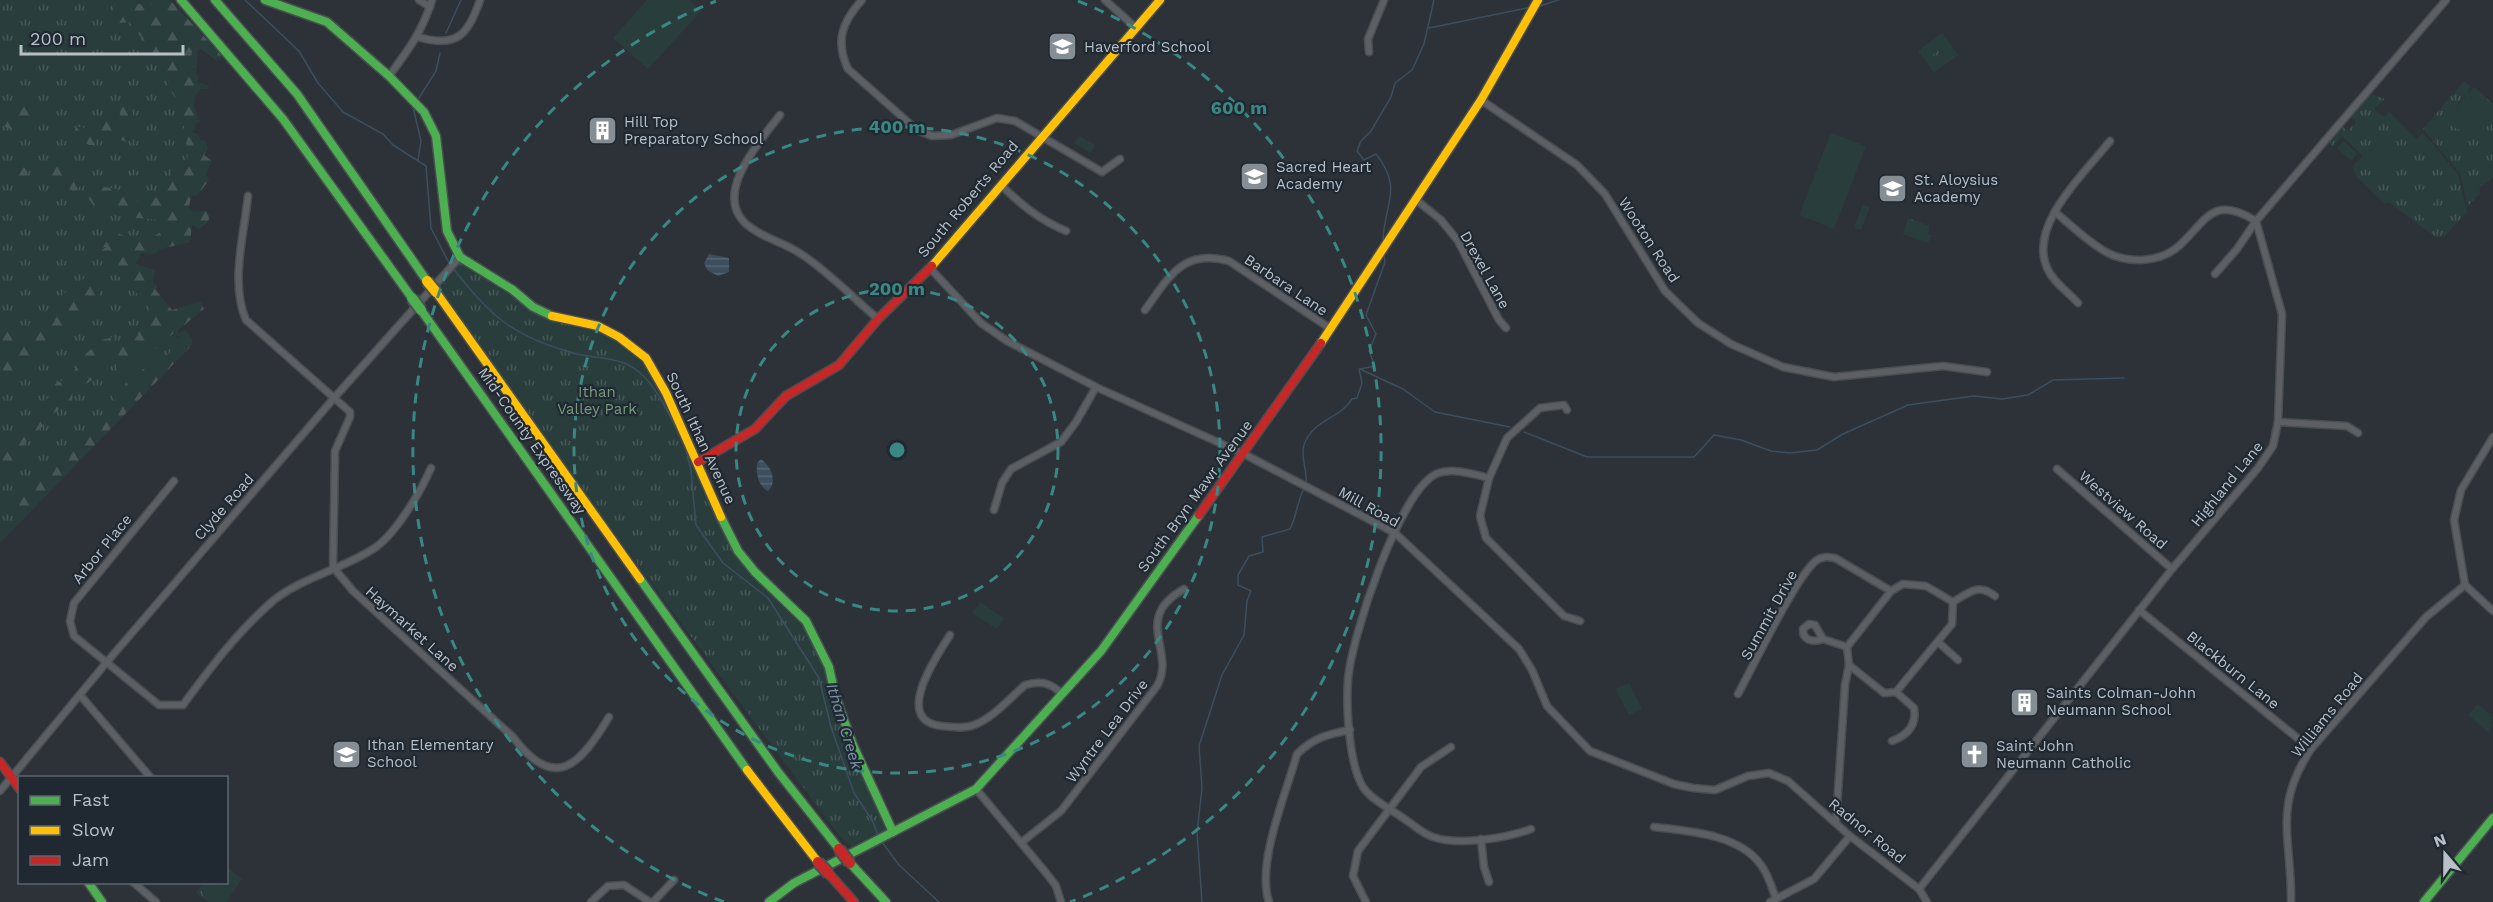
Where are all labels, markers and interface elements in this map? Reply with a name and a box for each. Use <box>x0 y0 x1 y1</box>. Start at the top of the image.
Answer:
scale bar <box>21 18 183 56</box>
text: 200 m <box>30 28 86 49</box>
school or university icon: Haverford School <box>1047 31 1079 63</box>
place label: Haverford School <box>1084 38 1211 56</box>
text: 600 m <box>1211 97 1267 118</box>
place label: Hill Top Preparatory School <box>624 113 764 148</box>
building icon: Hill Top Preparatory School <box>587 115 619 147</box>
text: 400 m <box>869 116 925 137</box>
street label: South Roberts Road <box>914 137 1022 261</box>
place label: Sacred Heart Academy <box>1276 158 1372 193</box>
school or university icon: Sacred Heart Academy <box>1239 160 1271 192</box>
place label: St. Aloysius Academy <box>1914 171 1998 206</box>
school or university icon: St. Aloysius Academy <box>1877 173 1909 205</box>
street label: Wooton Road <box>1615 194 1683 286</box>
street label: Drexel Lane <box>1456 228 1514 312</box>
street label: Barbara Lane <box>1241 250 1331 320</box>
text: 200 m <box>869 278 925 299</box>
street label: Mid-County Expressway <box>474 364 590 518</box>
street label: South Ithan Avenue <box>662 369 740 507</box>
park label: Ithan Valley Park <box>557 383 637 418</box>
street label: South Bryn Mawr Avenue <box>1134 416 1256 576</box>
street label: Highland Lane <box>2187 438 2267 530</box>
centre of rings <box>887 440 907 460</box>
street label: Westview Road <box>2075 467 2171 553</box>
street label: Clyde Road <box>190 470 258 544</box>
street label: Mill Road <box>1335 483 1403 531</box>
street label: Arbor Place <box>68 510 136 588</box>
street label: Summit Drive <box>1737 567 1801 663</box>
street label: Haymarket Lane <box>362 582 462 676</box>
street label: Blackburn Lane <box>2183 627 2283 713</box>
street label: Williams Road <box>2287 669 2367 761</box>
street label: Wyntre Lea Drive <box>1062 676 1152 786</box>
water label: Ithan Creek <box>822 681 867 773</box>
place label: Saints Colman-John Neumann School <box>2046 684 2196 719</box>
building icon: Saints Colman-John Neumann School <box>2009 686 2041 718</box>
place label: Ithan Elementary School <box>367 736 494 771</box>
place label: Saint John Neumann Catholic <box>1996 737 2131 772</box>
school or university icon: Ithan Elementary School <box>330 738 362 770</box>
church icon: Saint John Neumann Catholic <box>1959 739 1991 771</box>
legend <box>18 776 228 884</box>
text: Fast <box>72 789 110 810</box>
street label: Radnor Road <box>1825 795 1909 867</box>
text: Slow <box>72 819 115 840</box>
north arrow <box>2415 824 2475 884</box>
text: N <box>2431 829 2449 851</box>
text: Jam <box>72 849 109 870</box>

